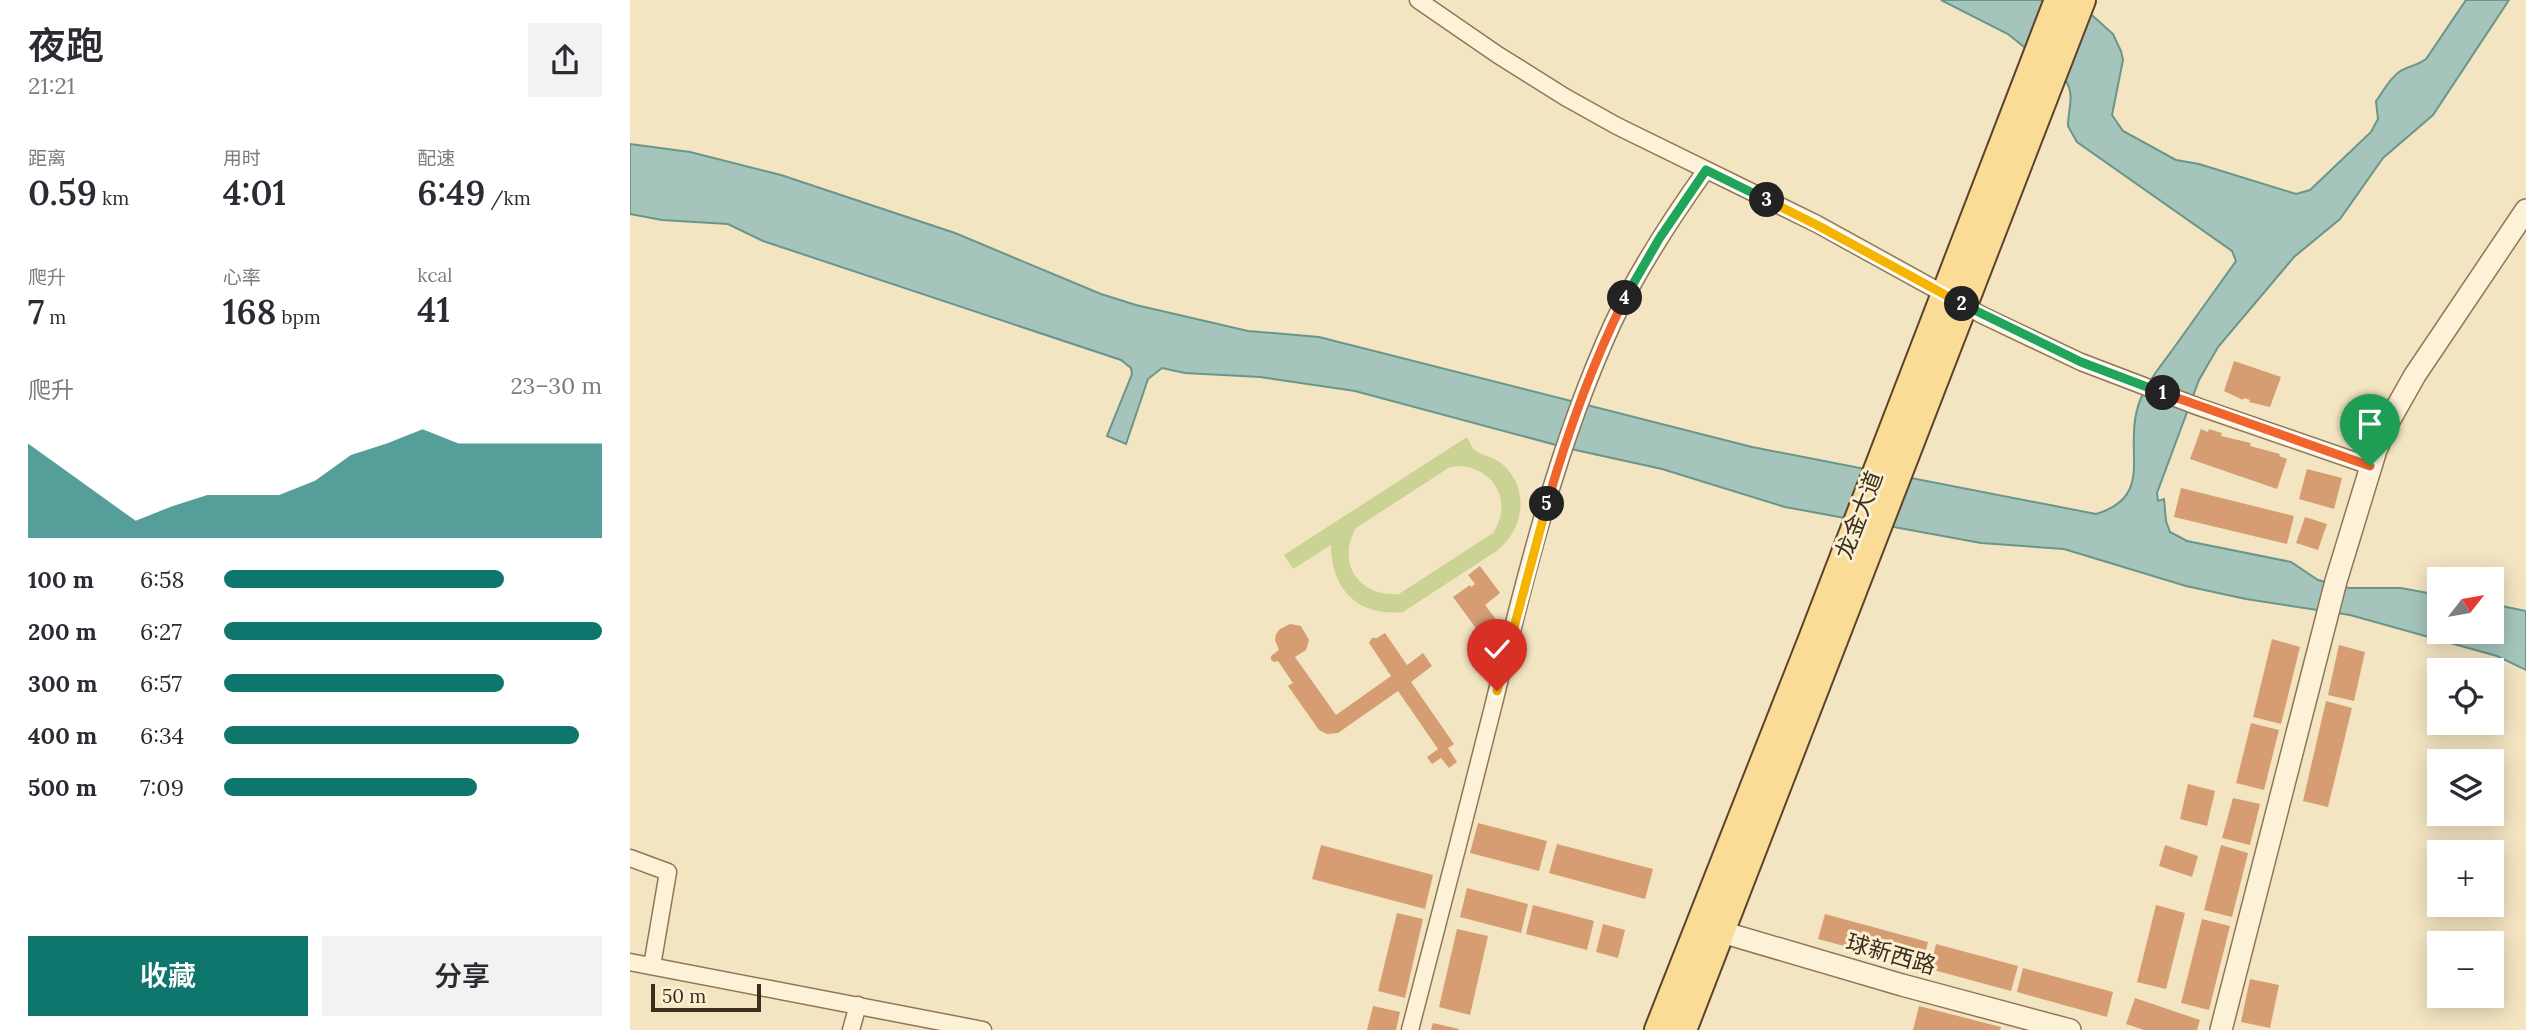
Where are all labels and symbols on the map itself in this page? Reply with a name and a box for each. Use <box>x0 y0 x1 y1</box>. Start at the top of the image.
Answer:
pin: 3 <box>1750 182 1784 218</box>
pin: 4 <box>1608 280 1642 316</box>
pin: 2 <box>1944 286 1980 322</box>
pin: 1 <box>2146 376 2180 410</box>
pin <box>2340 394 2400 466</box>
street label: 龙金大道 <box>1829 467 1889 563</box>
pin: 5 <box>1530 486 1564 522</box>
north arrow <box>2427 567 2504 644</box>
pin <box>1467 619 1527 691</box>
street label: 球新西路 <box>1843 927 1939 980</box>
scale bar <box>651 981 761 1013</box>

